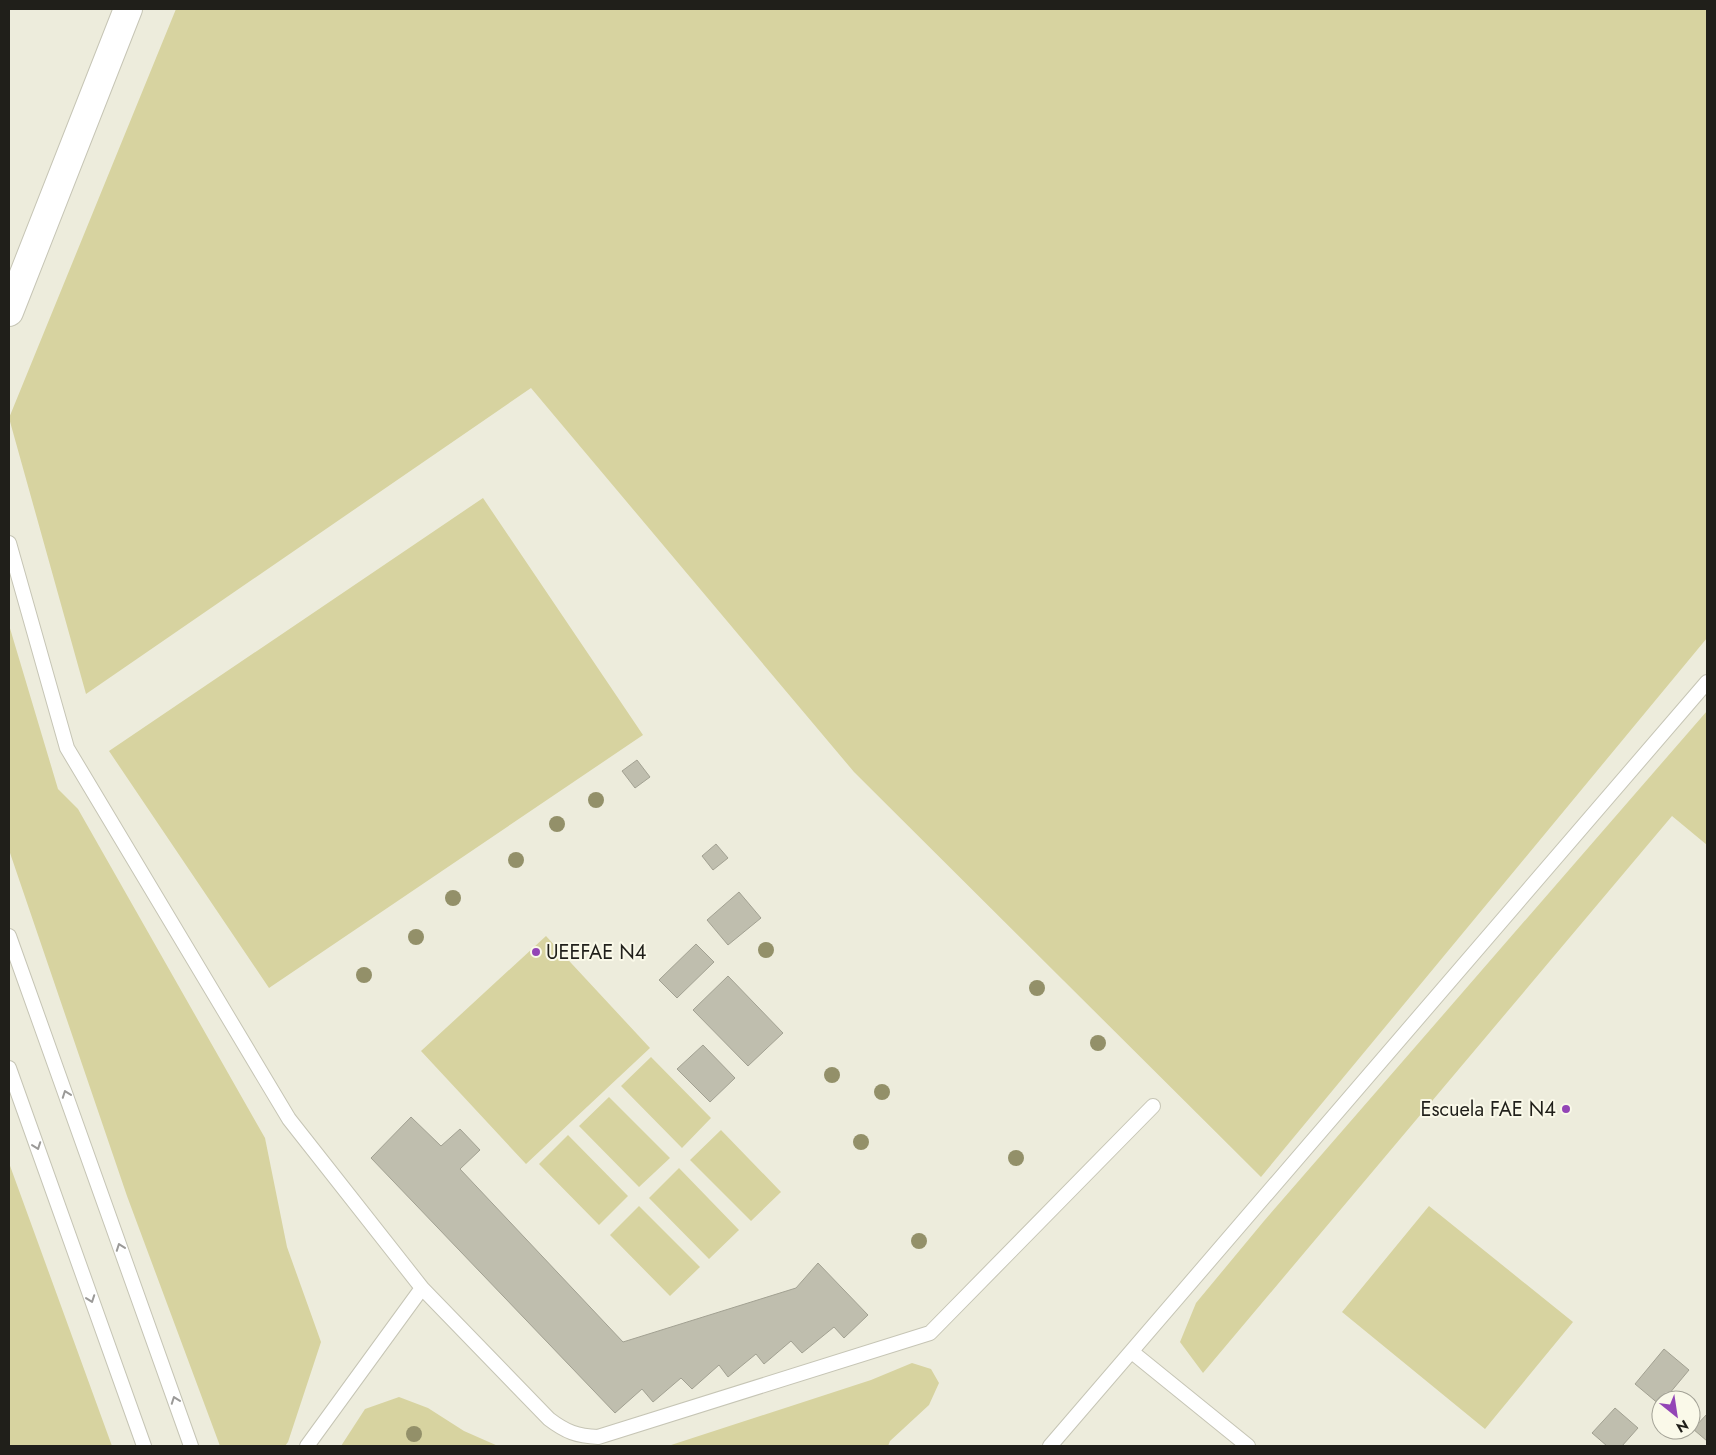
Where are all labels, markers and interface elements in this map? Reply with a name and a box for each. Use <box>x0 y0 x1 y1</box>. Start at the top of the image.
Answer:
place label: UEEFAE N4 <box>546 938 647 967</box>
marker: UEEFAE N4 <box>530 946 542 958</box>
one-way arrow <box>61 1091 71 1099</box>
place label: Escuela FAE N4 <box>1420 1095 1556 1124</box>
marker: Escuela FAE N4 <box>1560 1103 1572 1115</box>
one-way arrow <box>31 1142 41 1150</box>
one-way arrow <box>116 1244 126 1252</box>
one-way arrow <box>85 1295 95 1303</box>
north arrow <box>1651 1390 1701 1440</box>
one-way arrow <box>171 1397 181 1405</box>
text: N <box>1673 1415 1692 1438</box>

